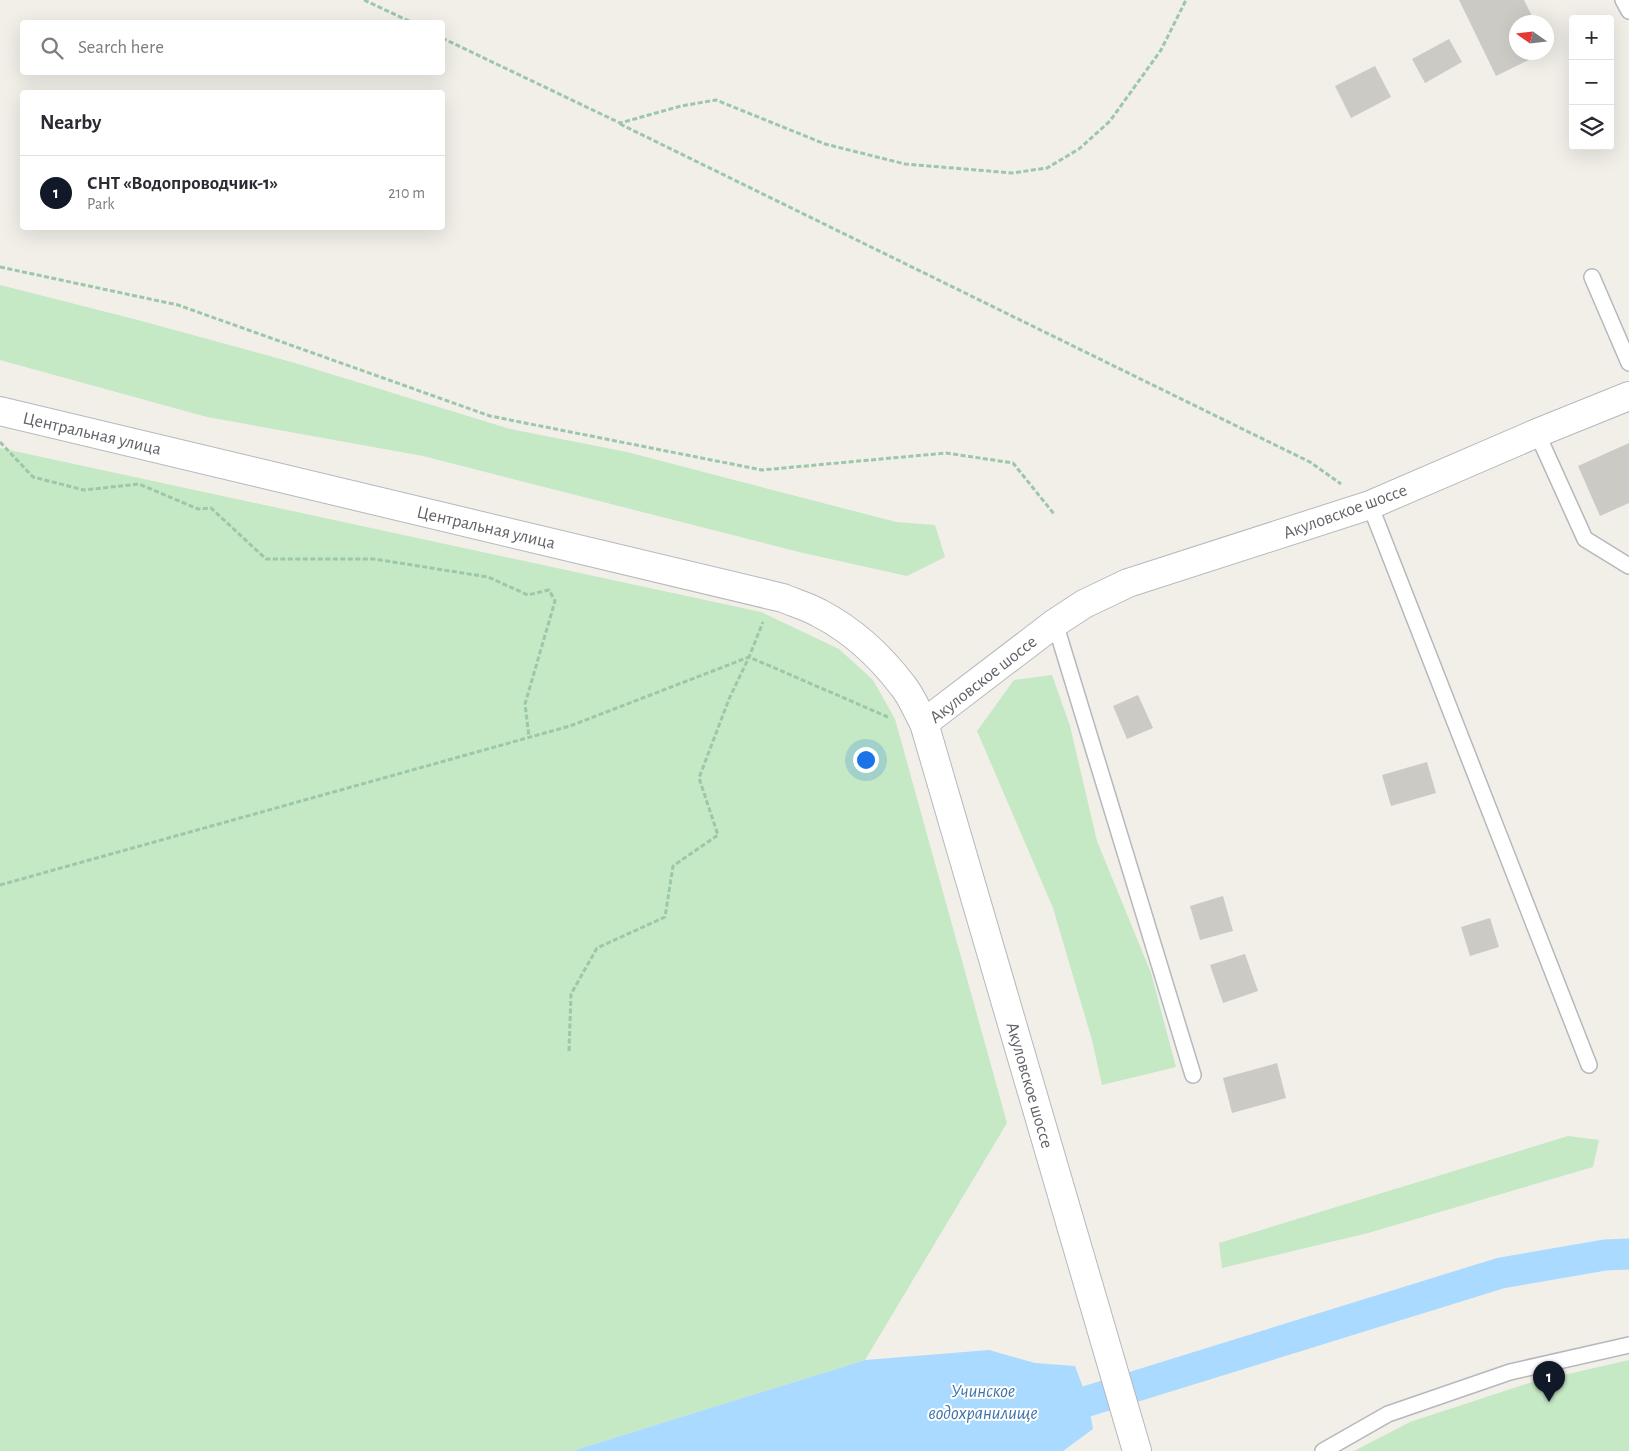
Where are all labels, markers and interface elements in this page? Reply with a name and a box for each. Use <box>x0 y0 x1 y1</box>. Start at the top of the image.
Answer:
north arrow <box>1509 15 1554 60</box>
map controls <box>1569 15 1614 150</box>
button: + <box>1569 15 1614 60</box>
search box <box>20 20 445 75</box>
icon: search <box>38 34 66 62</box>
text: Search here <box>78 38 164 57</box>
button: − <box>1569 60 1614 105</box>
button: layers <box>1569 105 1614 150</box>
text: Nearby <box>40 112 101 133</box>
text: СНТ «Водопроводчик-1» <box>87 174 278 193</box>
text: 1 <box>53 185 59 201</box>
text: 210 m <box>388 185 425 201</box>
text: Park <box>87 196 115 212</box>
street label: Центральная улица <box>21 409 163 459</box>
street label: Акуловское шоссе <box>1281 481 1410 543</box>
street label: Центральная улица <box>415 503 557 553</box>
street label: Акуловское шоссе <box>927 633 1041 727</box>
your location <box>853 747 879 773</box>
street label: Акуловское шоссе <box>1002 1020 1056 1151</box>
pin: 1 <box>1533 1361 1565 1402</box>
water label: Учинское водохранилище <box>928 1382 1038 1423</box>

